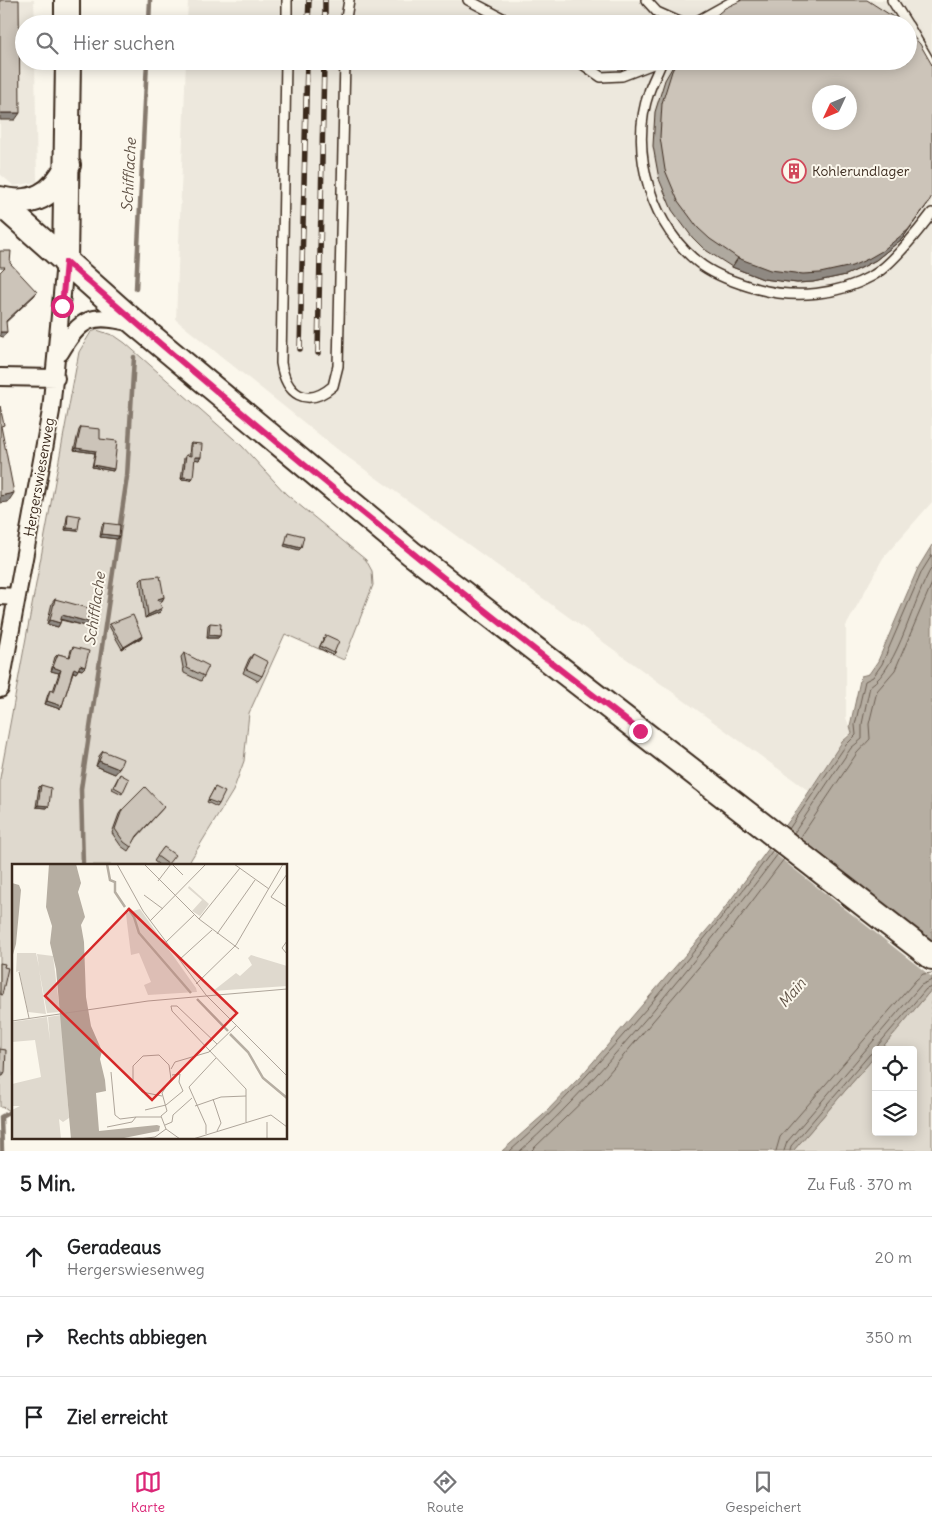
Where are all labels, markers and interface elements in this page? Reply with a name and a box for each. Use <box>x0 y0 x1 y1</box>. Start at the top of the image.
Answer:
search box <box>15 15 917 70</box>
icon: search <box>33 29 61 57</box>
text: Hier suchen <box>73 31 175 55</box>
north arrow <box>812 85 857 130</box>
water label: Schifflache <box>117 137 140 212</box>
building icon: Kohlerundlager <box>781 158 807 184</box>
place label: Kohlerundlager <box>812 162 910 180</box>
route start <box>51 295 74 318</box>
street label: Hergerswiesenweg <box>20 416 58 538</box>
water label: Schifflache <box>80 570 109 647</box>
route end <box>629 720 652 743</box>
inset map <box>12 864 288 1138</box>
water label: Main <box>774 974 810 1011</box>
map controls <box>872 1046 917 1136</box>
button: locate <box>872 1046 917 1091</box>
button: layers <box>872 1091 917 1136</box>
text: 5 Min. <box>20 1170 75 1197</box>
text: Zu Fuß · 370 m <box>807 1174 912 1194</box>
text: Geradeaus <box>67 1235 161 1259</box>
icon: ahead <box>20 1243 48 1271</box>
text: 20 m <box>875 1247 912 1267</box>
text: Hergerswiesenweg <box>67 1259 205 1279</box>
icon: right <box>20 1323 48 1351</box>
text: Rechts abbiegen <box>67 1325 207 1349</box>
text: 350 m <box>865 1327 912 1347</box>
icon: arrive <box>20 1403 48 1431</box>
text: Ziel erreicht <box>67 1405 168 1429</box>
tab: Karte <box>131 1468 165 1516</box>
tab: Route <box>427 1468 464 1516</box>
tab: Gespeichert <box>725 1468 801 1516</box>

